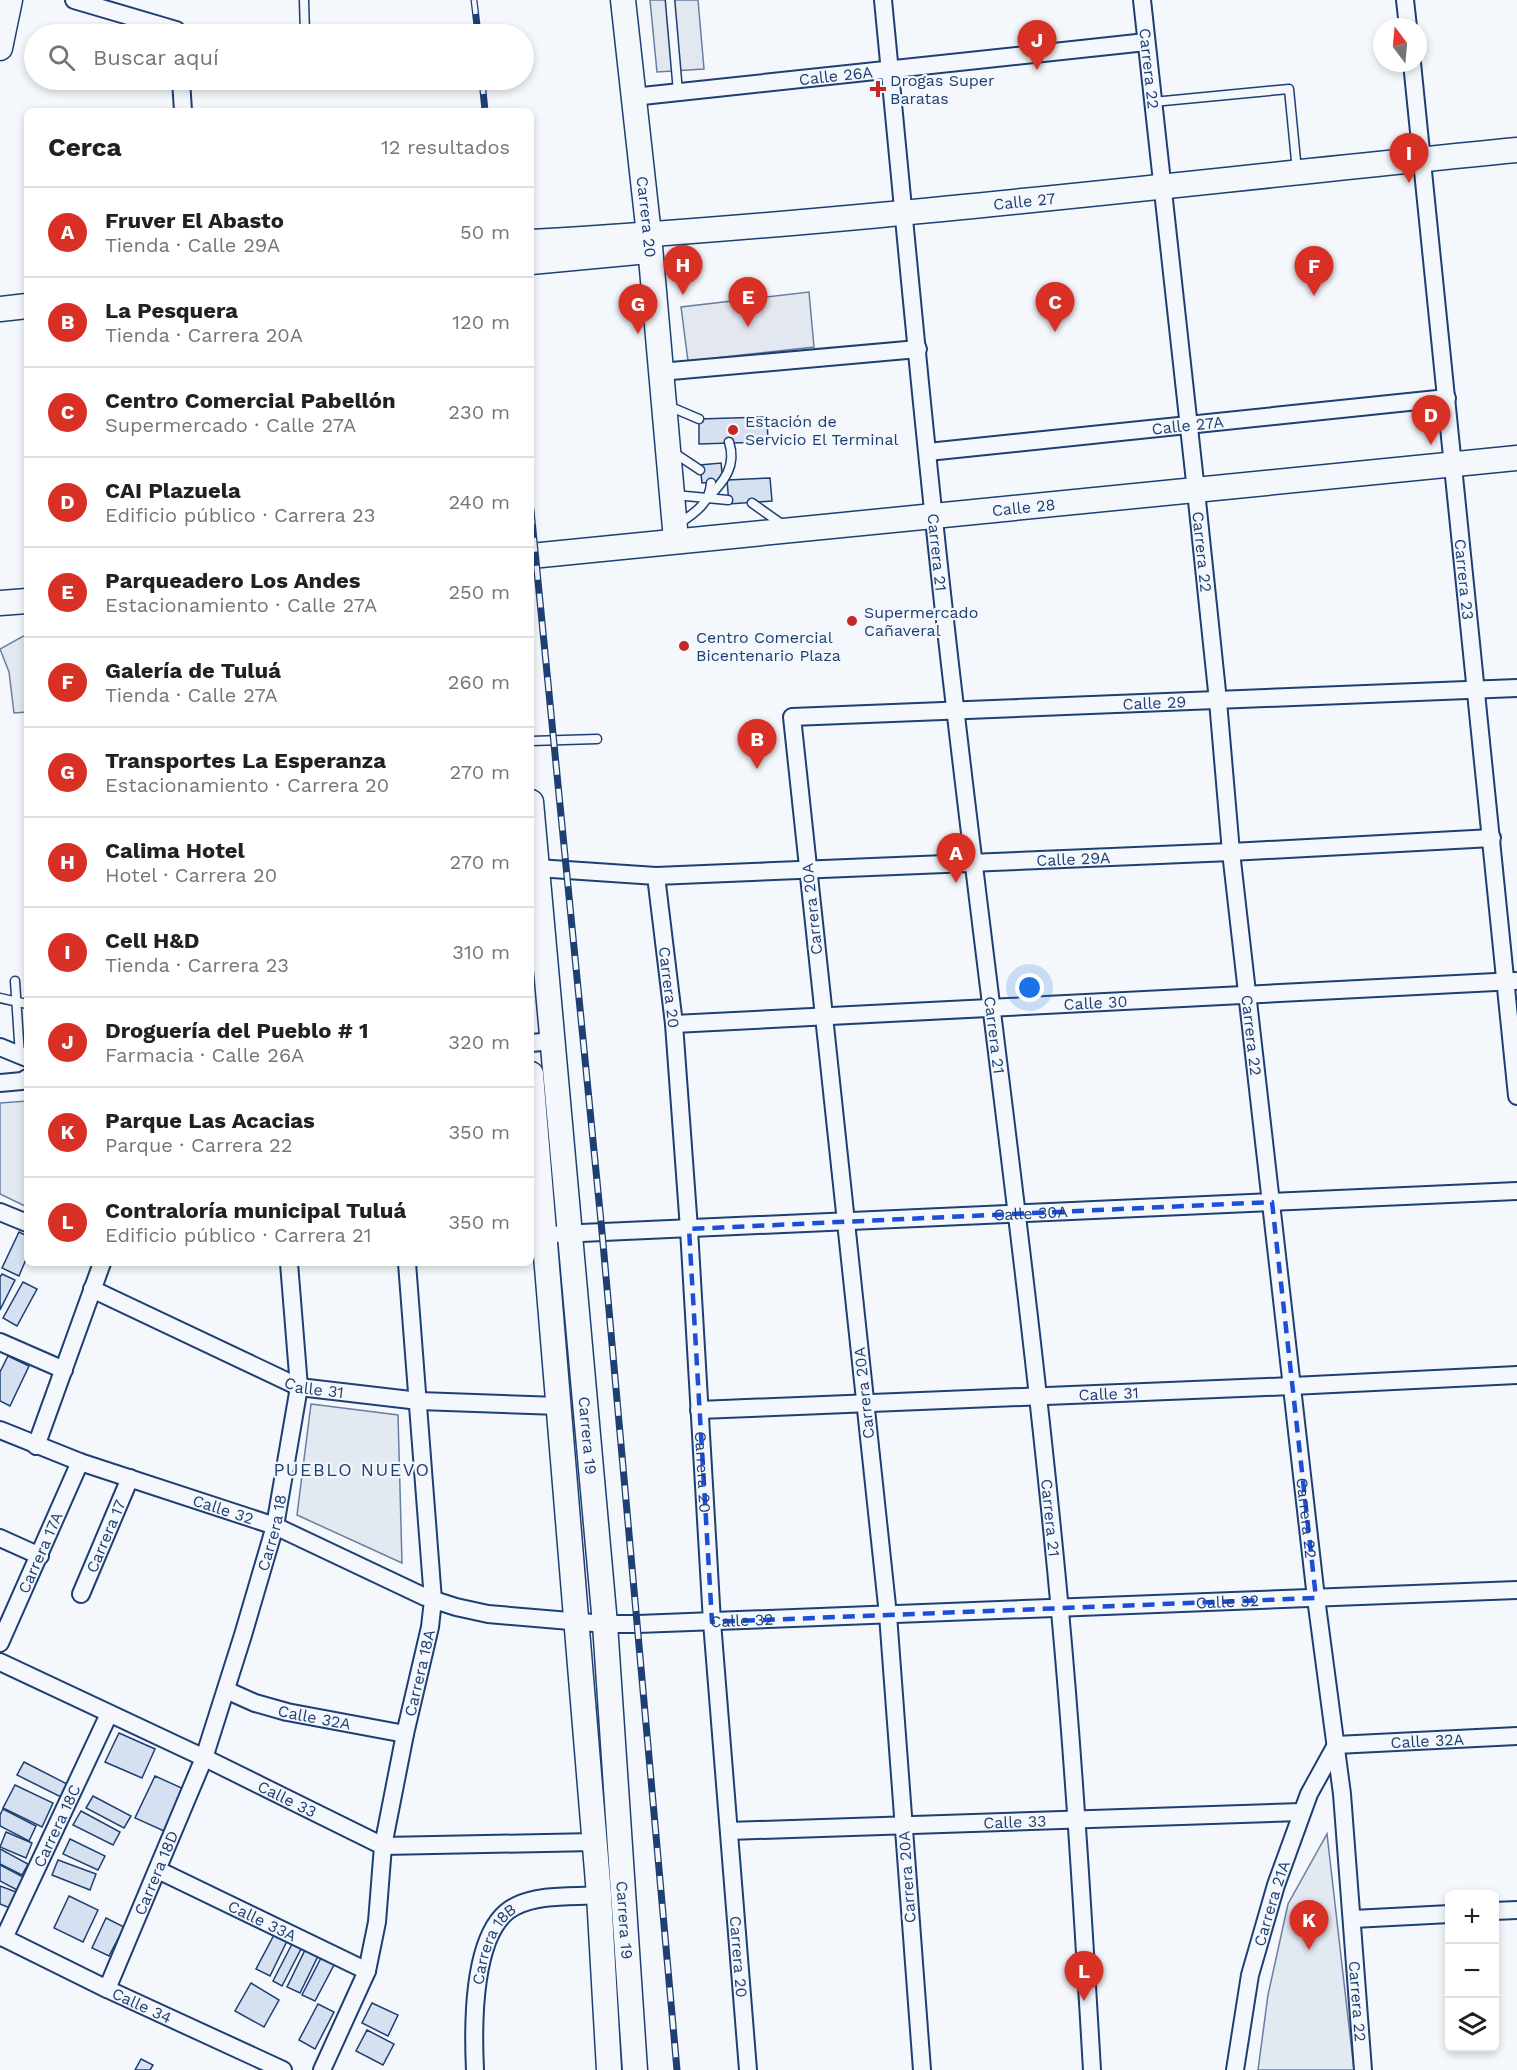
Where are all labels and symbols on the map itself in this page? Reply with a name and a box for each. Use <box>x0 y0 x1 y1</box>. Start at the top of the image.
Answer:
north arrow <box>1373 18 1427 72</box>
pin: J <box>1018 20 1056 70</box>
street label: Carrera 22 <box>1136 27 1163 110</box>
street label: Calle 26A <box>798 62 874 89</box>
place label: Drogas Super Baratas <box>890 71 995 108</box>
marker: Drogas Super Baratas <box>871 82 885 96</box>
pin: I <box>1390 134 1428 183</box>
street label: Carrera 20 <box>633 175 660 258</box>
street label: Calle 27 <box>992 188 1056 213</box>
pin: H <box>664 246 702 295</box>
pin: F <box>1294 246 1334 296</box>
pin: E <box>728 278 768 327</box>
pin: C <box>1036 282 1074 332</box>
pin: G <box>618 284 658 334</box>
pin: D <box>1412 396 1450 445</box>
place label: Estación de Servicio El Terminal <box>745 412 899 449</box>
street label: Calle 27A <box>1151 412 1225 438</box>
marker: Estación de Servicio El Terminal <box>726 423 740 437</box>
street label: Calle 28 <box>991 494 1056 520</box>
street label: Carrera 22 <box>1189 510 1216 593</box>
street label: Carrera 21 <box>924 512 951 592</box>
street label: Carrera 23 <box>1451 538 1478 621</box>
place label: Supermercado Cañaveral <box>864 603 978 640</box>
marker: Supermercado Cañaveral <box>845 614 859 628</box>
place label: Centro Comercial Bicentenario Plaza <box>696 628 841 665</box>
marker: Centro Comercial Bicentenario Plaza <box>677 639 691 653</box>
street label: Calle 29 <box>1122 692 1187 713</box>
pin: B <box>738 720 777 769</box>
pin: A <box>936 834 976 883</box>
street label: Calle 29A <box>1036 848 1111 870</box>
street label: Carrera 20A <box>798 862 826 956</box>
street label: Carrera 20 <box>655 945 684 1029</box>
your location <box>1015 973 1044 1002</box>
street label: Calle 30 <box>1063 991 1128 1014</box>
street label: Carrera 22 <box>1238 994 1266 1077</box>
street label: Carrera 21 <box>981 995 1009 1075</box>
street label: Calle 30A <box>993 1202 1069 1224</box>
street label: Carrera 20A <box>850 1346 878 1440</box>
street label: Calle 31 <box>281 1372 345 1402</box>
street label: Calle 31 <box>1078 1383 1139 1404</box>
street label: Carrera 19 <box>575 1396 601 1475</box>
street label: Carrera 20 <box>691 1431 715 1513</box>
district label: PUEBLO NUEVO <box>273 1459 431 1480</box>
street label: Carrera 22 <box>1293 1477 1321 1559</box>
street label: Carrera 21 <box>1037 1478 1064 1557</box>
street label: Calle 32 <box>190 1490 256 1528</box>
street label: Carrera 18 <box>253 1493 290 1573</box>
street label: Carrera 17 <box>82 1497 129 1575</box>
street label: Carrera 17A <box>14 1508 67 1596</box>
street label: Calle 32 <box>1195 1590 1259 1612</box>
street label: Calle 32 <box>710 1609 774 1631</box>
street label: Carrera 18A <box>400 1627 439 1718</box>
street label: Calle 32A <box>276 1700 353 1733</box>
street label: Calle 32A <box>1390 1729 1465 1752</box>
street label: Calle 33 <box>255 1776 320 1821</box>
street label: Carrera 18C <box>29 1781 84 1870</box>
street label: Calle 33 <box>983 1811 1047 1832</box>
street label: Carrera 18D <box>130 1828 182 1918</box>
street label: Carrera 20A <box>894 1830 920 1924</box>
street label: Carrera 21A <box>1249 1857 1294 1948</box>
street label: Carrera 19 <box>613 1880 637 1960</box>
street label: Calle 33A <box>225 1896 300 1945</box>
street label: Carrera 18B <box>468 1899 519 1986</box>
pin: K <box>1290 1900 1328 1950</box>
street label: Carrera 20 <box>726 1915 752 1998</box>
pin: L <box>1064 1952 1104 2001</box>
street label: Carrera 22 <box>1345 1960 1370 2042</box>
street label: Calle 34 <box>109 1983 175 2027</box>

